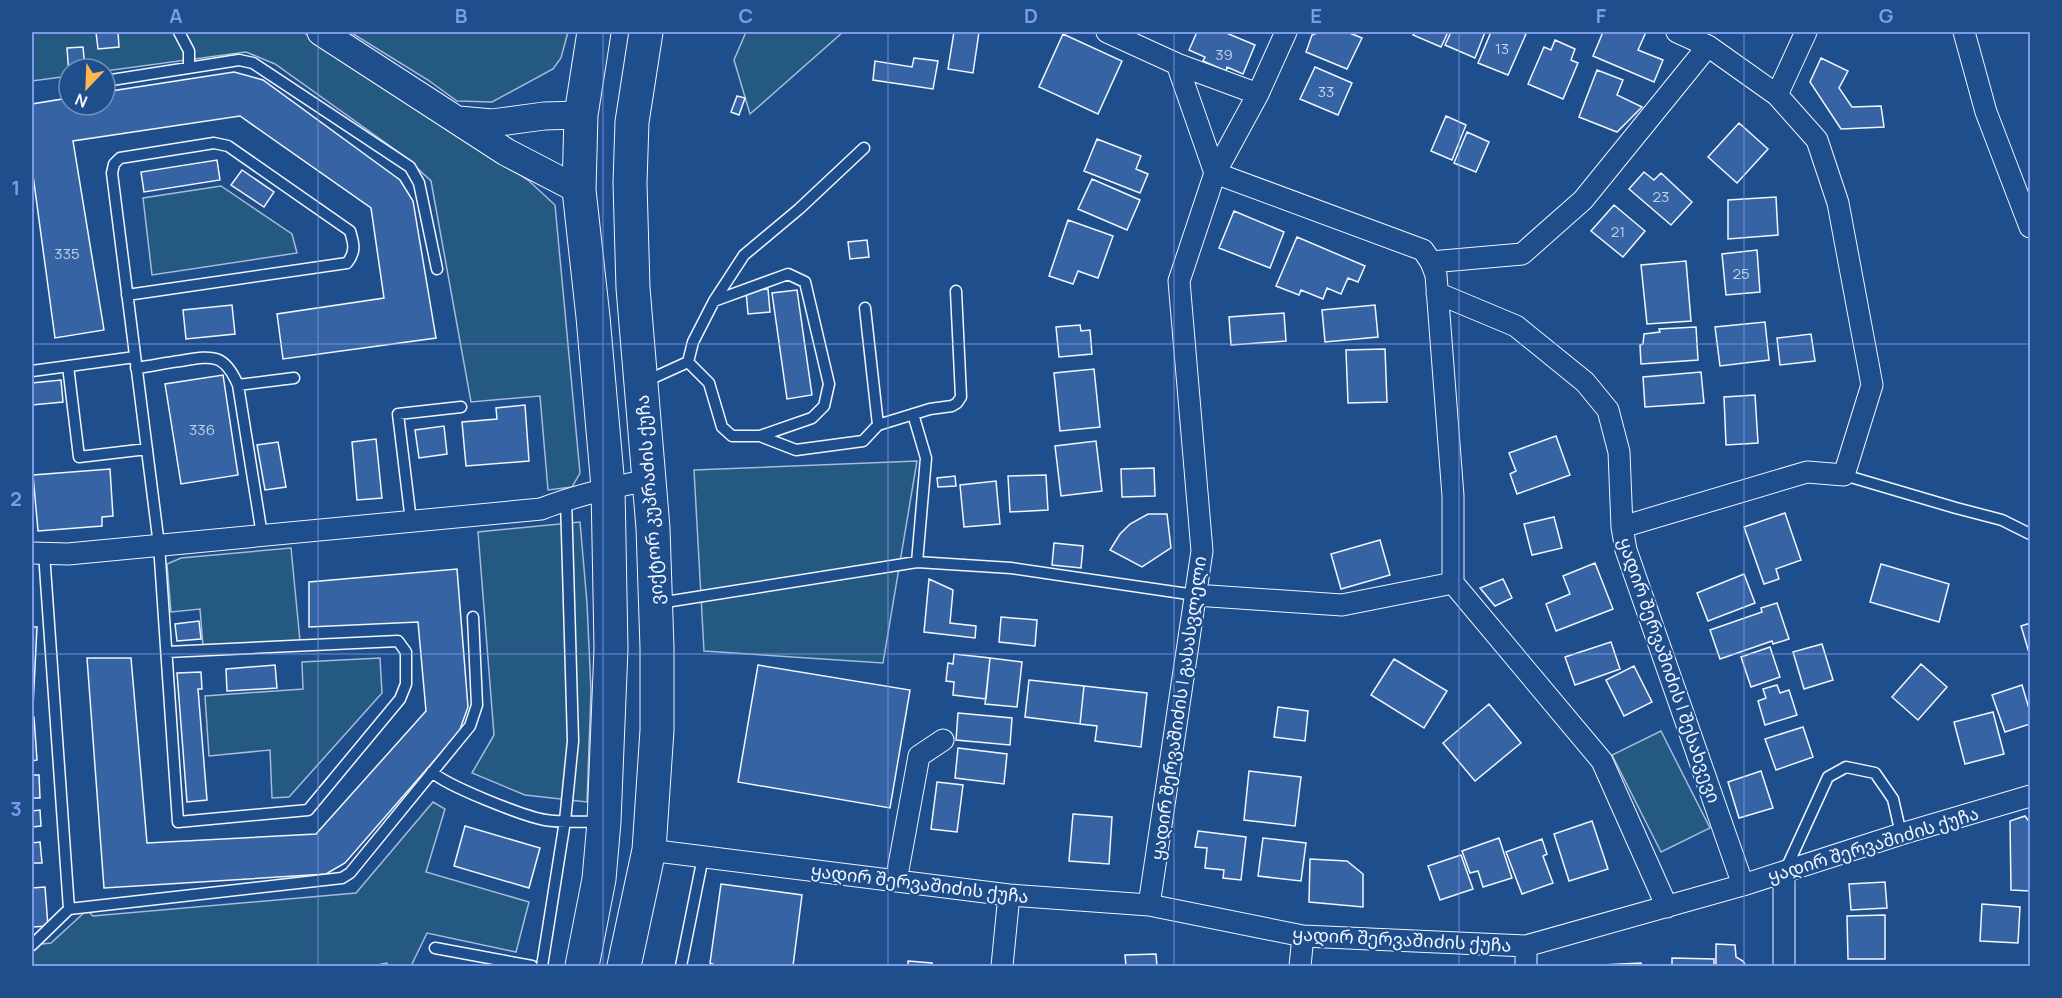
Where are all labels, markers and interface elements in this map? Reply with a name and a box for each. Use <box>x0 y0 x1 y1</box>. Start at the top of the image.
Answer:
text: A <box>169 2 183 29</box>
text: B <box>455 2 468 29</box>
text: C <box>739 2 753 29</box>
text: D <box>1024 2 1038 29</box>
text: E <box>1310 2 1322 29</box>
text: F <box>1596 2 1607 29</box>
text: G <box>1879 2 1894 29</box>
house number: 13 <box>1495 38 1509 59</box>
house number: 39 <box>1215 44 1233 65</box>
north arrow <box>57 57 117 117</box>
house number: 33 <box>1318 81 1334 102</box>
text: N <box>72 88 91 113</box>
text: 1 <box>12 174 20 201</box>
house number: 23 <box>1653 186 1669 207</box>
house number: 21 <box>1611 221 1625 242</box>
house number: 335 <box>54 243 80 264</box>
house number: 25 <box>1732 263 1750 284</box>
street label: ვიქტორ კუპრაძის ქუჩა <box>630 394 668 606</box>
house number: 336 <box>189 419 215 440</box>
text: 2 <box>10 485 22 512</box>
street label: ყადირ შერვაშიძის I შესახვევი <box>1613 534 1727 806</box>
street label: ყადირ შერვაშიძის I გასასვლელი <box>1145 554 1211 862</box>
text: 3 <box>10 795 22 822</box>
street label: ყადირ შერვაშიძის ქუჩა <box>1765 800 1981 888</box>
street label: ყადირ შერვაშიძის ქუჩა <box>810 858 1030 908</box>
street label: ყადირ შერვაშიძის ქუჩა <box>1292 921 1512 957</box>

